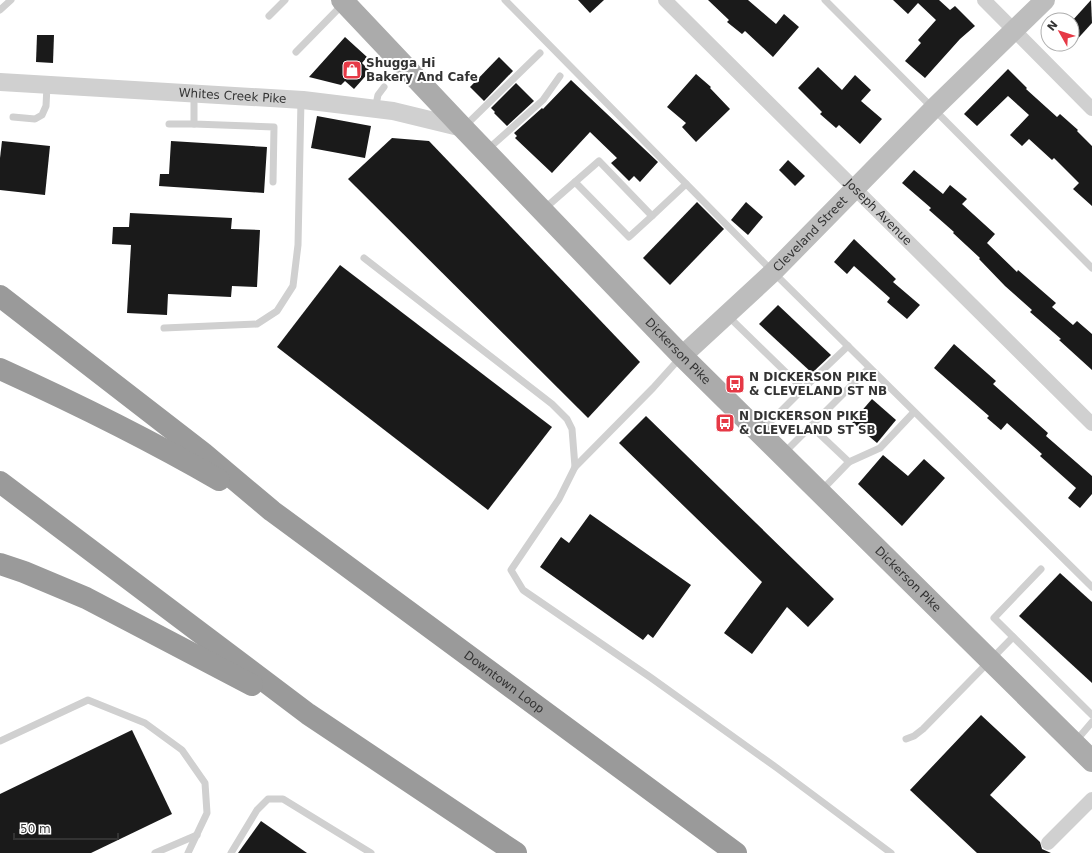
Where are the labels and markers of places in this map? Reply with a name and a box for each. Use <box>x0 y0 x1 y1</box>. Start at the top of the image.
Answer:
place label: Shugga Hi Bakery And Cafe <box>366 56 478 84</box>
shop icon: Shugga Hi Bakery And Cafe <box>341 59 363 81</box>
place label: N DICKERSON PIKE & CLEVELAND ST NB <box>749 370 887 398</box>
bus stop icon: N DICKERSON PIKE & CLEVELAND ST NB <box>724 373 746 395</box>
place label: N DICKERSON PIKE & CLEVELAND ST SB <box>739 409 876 437</box>
bus stop icon: N DICKERSON PIKE & CLEVELAND ST SB <box>714 412 736 434</box>

